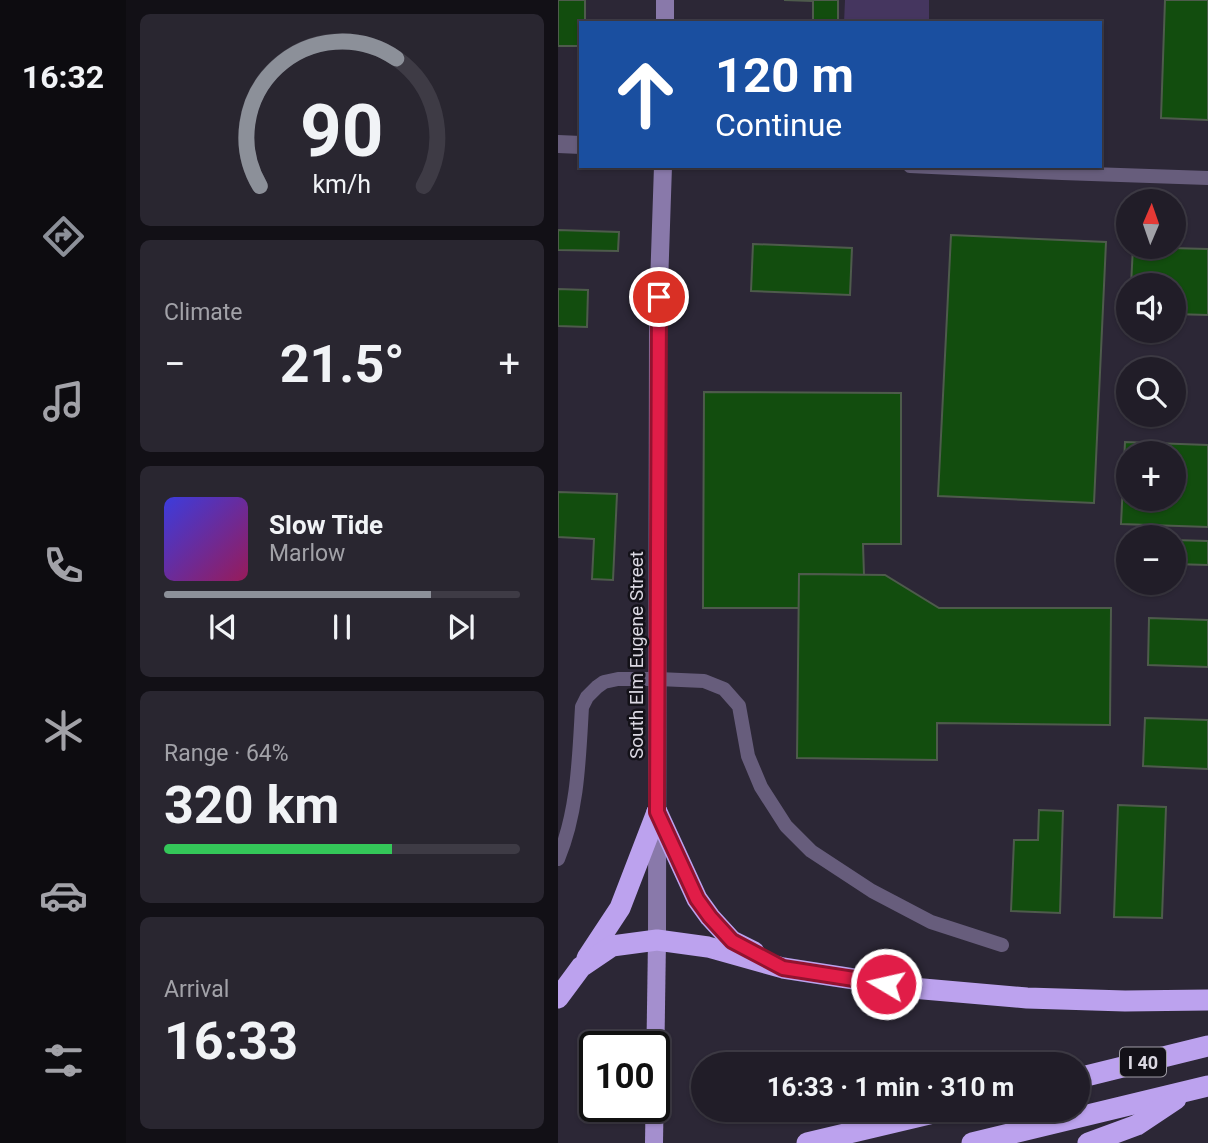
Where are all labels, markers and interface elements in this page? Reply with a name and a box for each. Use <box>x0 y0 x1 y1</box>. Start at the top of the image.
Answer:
text: 120 m <box>715 47 854 104</box>
icon: ahead <box>600 49 691 140</box>
text: 16:32 <box>22 58 104 96</box>
text: 90 <box>300 88 384 174</box>
text: Continue <box>715 106 842 144</box>
text: km/h <box>313 170 371 199</box>
north arrow <box>1116 189 1186 259</box>
map controls <box>1116 189 1186 595</box>
icon: directions <box>39 212 88 261</box>
pin <box>629 267 689 327</box>
button: sound <box>1116 273 1186 343</box>
icon: arrive <box>640 278 678 316</box>
text: Climate <box>164 299 243 326</box>
text: 21.5° <box>280 334 405 395</box>
text: − <box>164 342 186 386</box>
text: + <box>498 342 520 386</box>
button: search <box>1116 357 1186 427</box>
icon: music <box>39 377 88 426</box>
button: + <box>1116 441 1186 511</box>
text: Slow Tide <box>269 510 383 540</box>
button: − <box>1116 525 1186 595</box>
text: Marlow <box>269 540 345 567</box>
icon: phone <box>39 541 88 590</box>
street label: South Elm Eugene Street <box>625 551 648 759</box>
icon: previous <box>204 608 242 646</box>
icon: pause <box>323 608 361 646</box>
icon: next <box>442 608 480 646</box>
icon: climate <box>39 706 88 755</box>
text: Range · 64% <box>164 740 289 767</box>
text: 320 km <box>164 775 339 836</box>
icon: car <box>39 871 88 920</box>
position arrow <box>849 947 923 1021</box>
text: Arrival <box>164 976 229 1003</box>
text: 16:33 <box>164 1011 298 1072</box>
speed limit sign: 100 <box>579 1031 670 1122</box>
icon: filters <box>39 1036 88 1085</box>
road number: I 40 <box>1120 1048 1166 1077</box>
text: 16:33 · 1 min · 310 m <box>767 1072 1014 1102</box>

